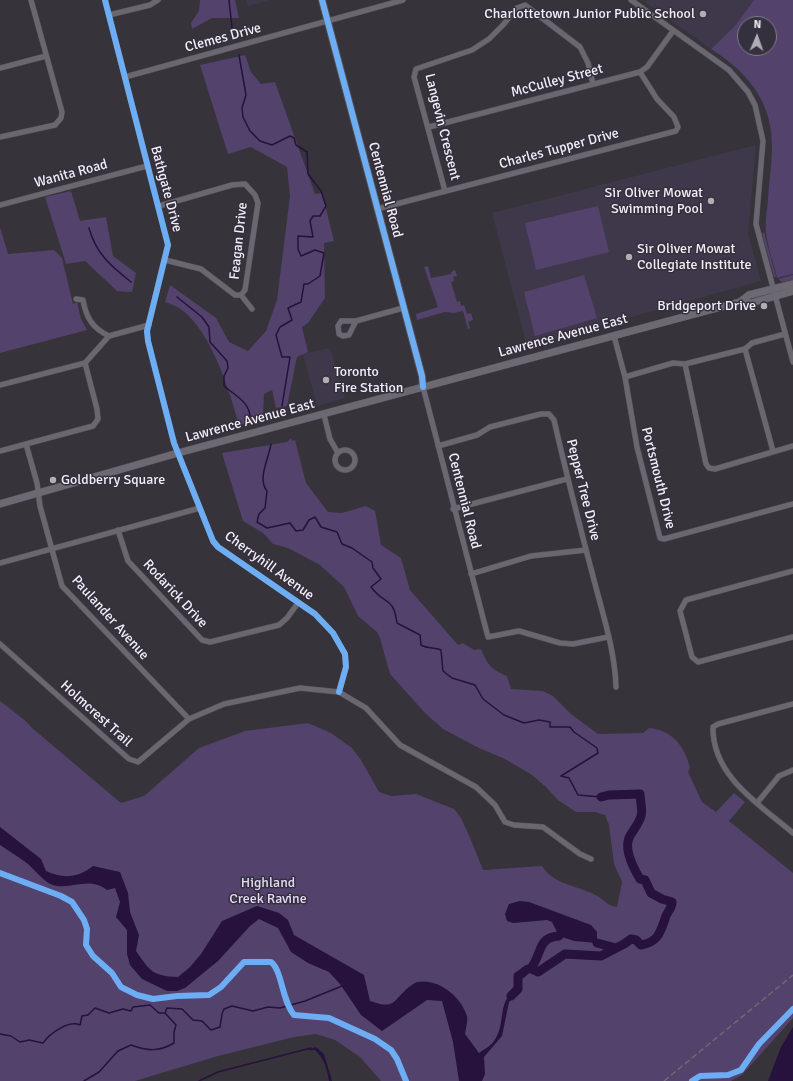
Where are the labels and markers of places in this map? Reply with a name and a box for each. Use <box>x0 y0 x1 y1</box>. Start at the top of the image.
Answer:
place label: Charlottetown Junior Public School <box>484 6 695 22</box>
marker: Charlottetown Junior Public School <box>698 9 708 19</box>
place label: Sir Oliver Mowat Swimming Pool <box>605 185 703 218</box>
marker: Sir Oliver Mowat Swimming Pool <box>706 196 716 206</box>
place label: Sir Oliver Mowat Collegiate Institute <box>637 241 751 274</box>
marker: Sir Oliver Mowat Collegiate Institute <box>624 252 634 262</box>
place label: Bridgeport Drive <box>657 298 756 314</box>
marker: Bridgeport Drive <box>759 301 769 311</box>
place label: Toronto Fire Station <box>334 364 403 396</box>
marker: Toronto Fire Station <box>321 375 331 385</box>
place label: Goldberry Square <box>61 472 165 488</box>
marker: Goldberry Square <box>48 475 58 485</box>

